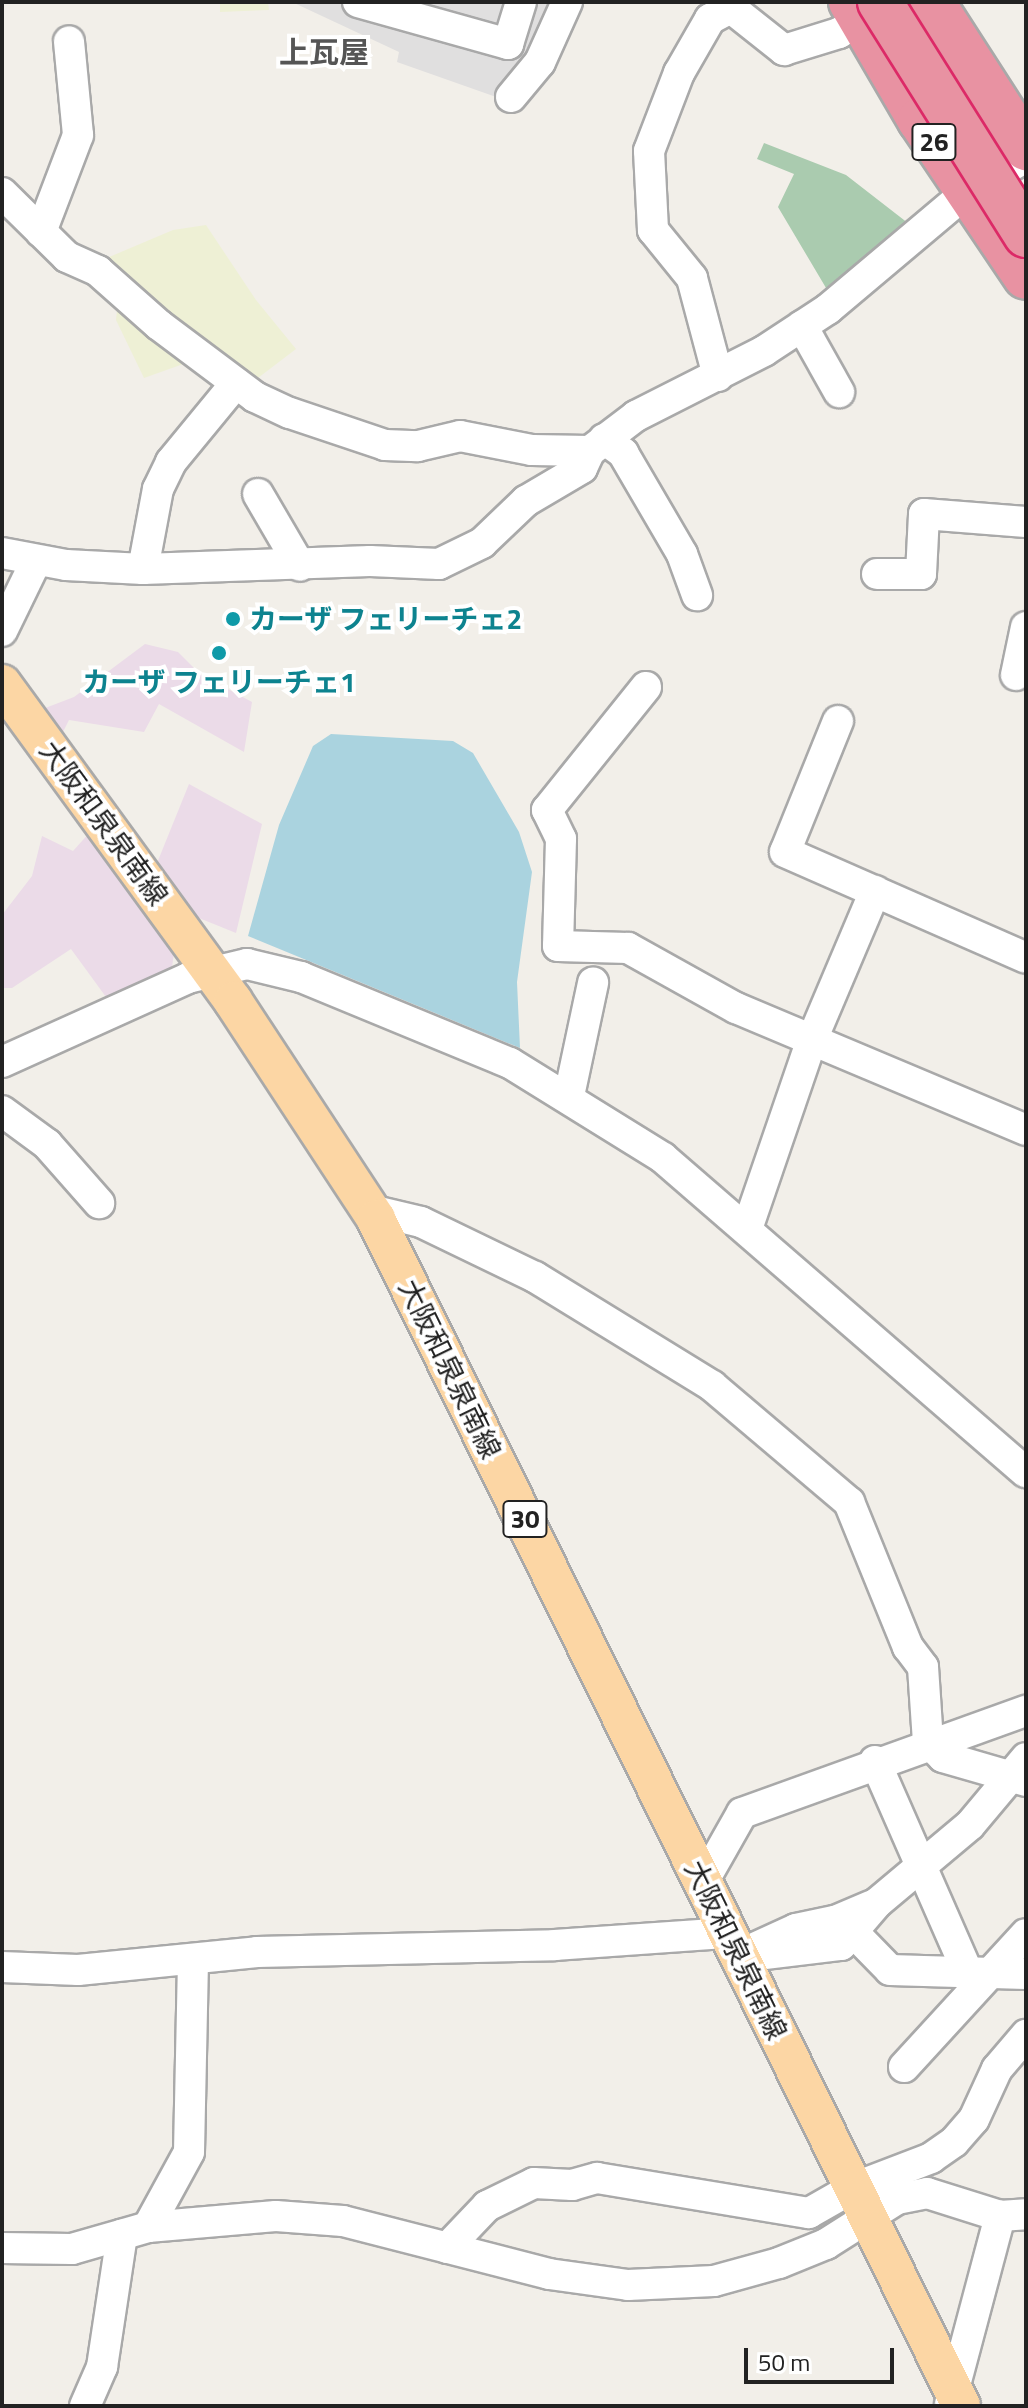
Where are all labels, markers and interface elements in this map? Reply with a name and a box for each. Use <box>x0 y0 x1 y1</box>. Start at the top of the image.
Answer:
district label: 上瓦屋 <box>279 34 369 70</box>
road number: 26 <box>910 120 958 164</box>
place label: カーザ フェリーチェ2 <box>249 602 523 636</box>
marker: カーザ フェリーチェ2 <box>224 610 242 628</box>
marker: カーザ フェリーチェ1 <box>210 644 228 662</box>
place label: カーザ フェリーチェ1 <box>82 665 356 699</box>
street label: 大阪和泉泉南線 <box>33 734 175 912</box>
street label: 大阪和泉泉南線 <box>392 1274 508 1464</box>
road number: 30 <box>501 1497 549 1541</box>
street label: 大阪和泉泉南線 <box>678 1855 794 2045</box>
scale bar <box>748 2332 898 2382</box>
text: 50 m <box>758 2344 810 2380</box>

